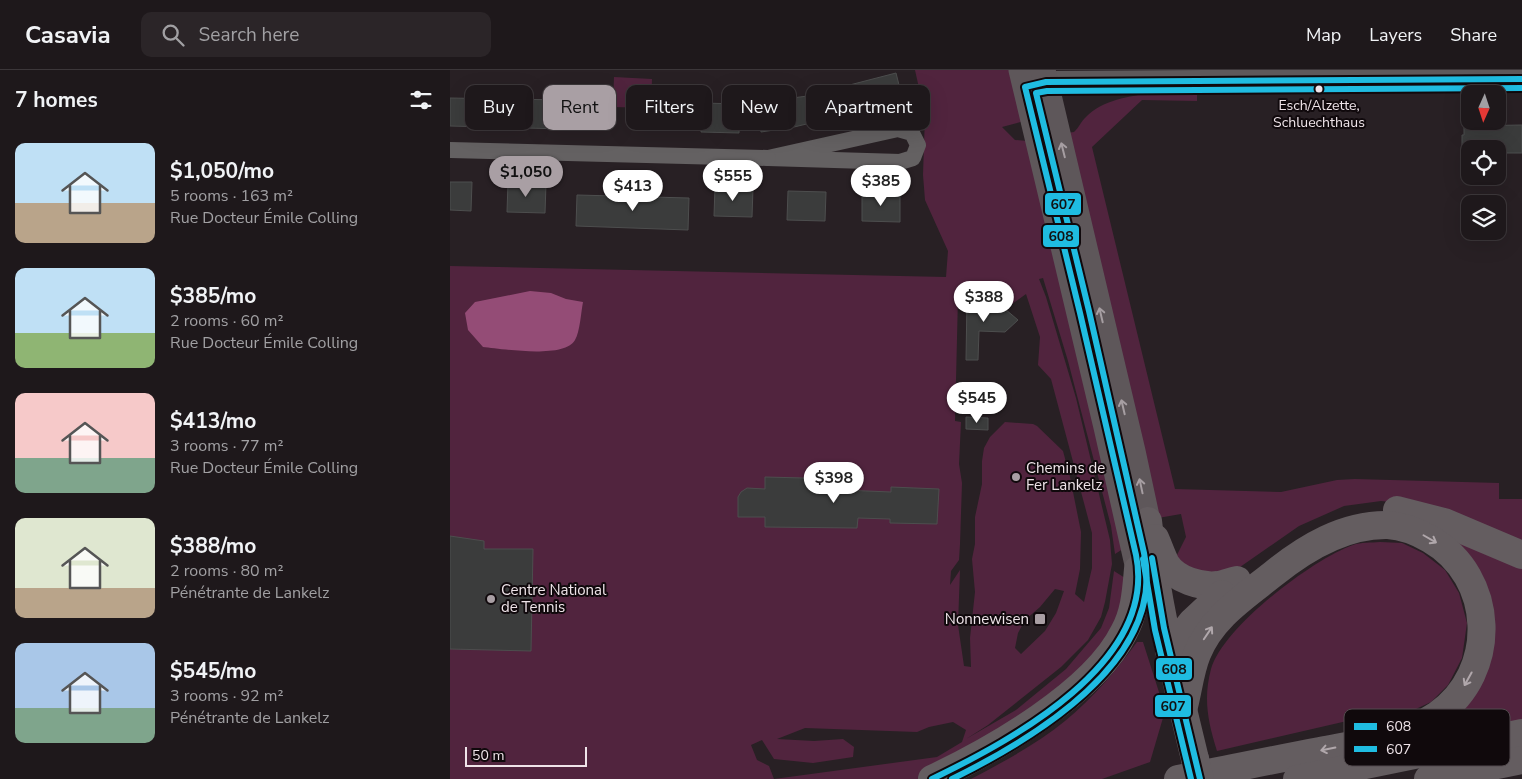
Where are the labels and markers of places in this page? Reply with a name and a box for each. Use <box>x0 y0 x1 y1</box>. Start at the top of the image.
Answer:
marker: Esch/Alzette, Schluechthaus <box>1314 84 1324 94</box>
place label: Esch/Alzette, Schluechthaus <box>1273 96 1365 132</box>
pin: $1,050 <box>485 156 567 198</box>
pin: $555 <box>703 160 763 202</box>
pin: $385 <box>851 164 911 207</box>
pin: $413 <box>603 170 663 212</box>
pin: $388 <box>954 280 1014 323</box>
pin: $545 <box>947 382 1007 424</box>
place label: Chemins de Fer Lankelz <box>1026 458 1105 495</box>
pin: $398 <box>804 462 864 504</box>
marker: Chemins de Fer Lankelz <box>1010 471 1022 483</box>
place label: Centre National de Tennis <box>501 580 607 617</box>
marker: Centre National de Tennis <box>485 593 497 605</box>
place label: Nonnewisen <box>945 609 1029 629</box>
marker: Nonnewisen <box>1033 612 1047 626</box>

